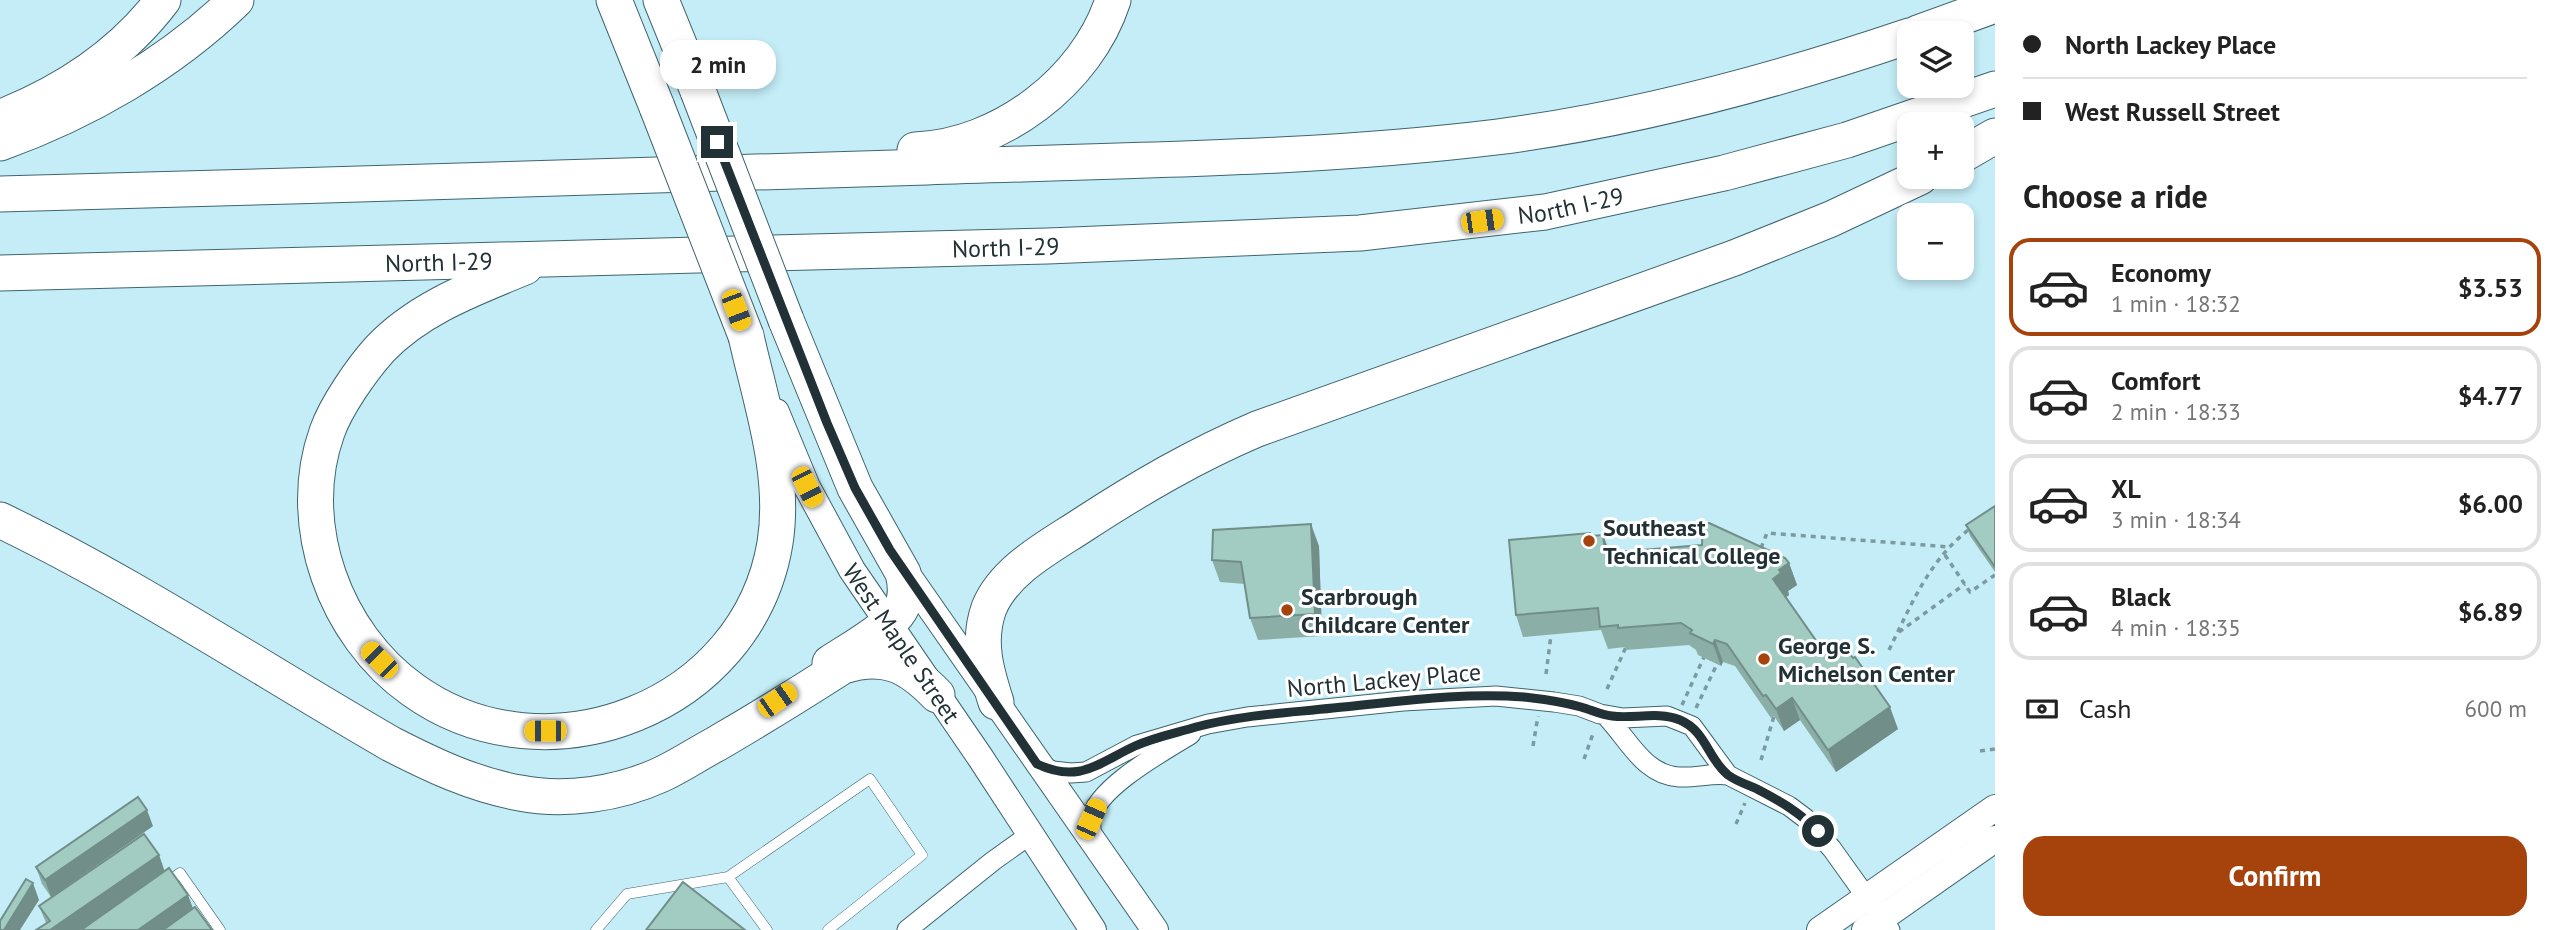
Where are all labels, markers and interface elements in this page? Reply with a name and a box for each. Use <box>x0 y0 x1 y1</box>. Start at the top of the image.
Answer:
map controls <box>1897 21 1974 280</box>
button: layers <box>1897 21 1974 98</box>
text: North Lackey Place <box>2065 28 2276 61</box>
callout: 2 min <box>659 40 775 90</box>
text: 2 min <box>690 50 746 79</box>
text: West Russell Street <box>2065 95 2280 128</box>
button: + <box>1897 112 1974 189</box>
route end <box>701 126 733 158</box>
text: Choose a ride <box>2023 175 2208 217</box>
street label: North I-29 <box>1516 180 1626 231</box>
button: − <box>1897 203 1974 280</box>
car <box>1460 208 1505 234</box>
street label: North I-29 <box>952 230 1060 264</box>
street label: North I-29 <box>385 245 493 279</box>
icon: car <box>2027 256 2090 319</box>
text: Economy <box>2111 256 2211 289</box>
text: $3.53 <box>2458 271 2523 304</box>
car <box>719 287 754 333</box>
text: 1 min · 18:32 <box>2111 289 2241 318</box>
icon: car <box>2027 364 2090 427</box>
text: Comfort <box>2111 364 2201 397</box>
text: $4.77 <box>2458 379 2523 412</box>
text: 2 min · 18:33 <box>2111 397 2241 426</box>
car <box>789 464 826 510</box>
icon: car <box>2027 472 2090 535</box>
text: XL <box>2111 472 2141 505</box>
text: $6.00 <box>2458 487 2523 520</box>
text: 3 min · 18:34 <box>2111 505 2241 534</box>
place label: Southeast Technical College <box>1603 512 1780 571</box>
marker: Southeast Technical College <box>1581 533 1597 549</box>
street label: West Maple Street <box>836 557 967 729</box>
icon: car <box>2027 580 2090 643</box>
text: Black <box>2111 580 2171 613</box>
place label: Scarbrough Childcare Center <box>1301 581 1470 640</box>
text: $6.89 <box>2458 595 2523 628</box>
marker: Scarbrough Childcare Center <box>1279 602 1295 618</box>
text: 4 min · 18:35 <box>2111 613 2241 642</box>
place label: George S. Michelson Center <box>1778 630 1956 689</box>
car <box>357 638 402 682</box>
marker: George S. Michelson Center <box>1756 651 1772 667</box>
street label: North Lackey Place <box>1286 656 1482 704</box>
car <box>754 679 801 721</box>
icon: cash <box>2023 690 2061 728</box>
text: Cash <box>2079 692 2131 725</box>
text: 600 m <box>2465 694 2527 723</box>
car <box>525 721 567 742</box>
car <box>1073 796 1110 842</box>
route start <box>1802 815 1834 847</box>
button: Confirm <box>2023 836 2527 916</box>

